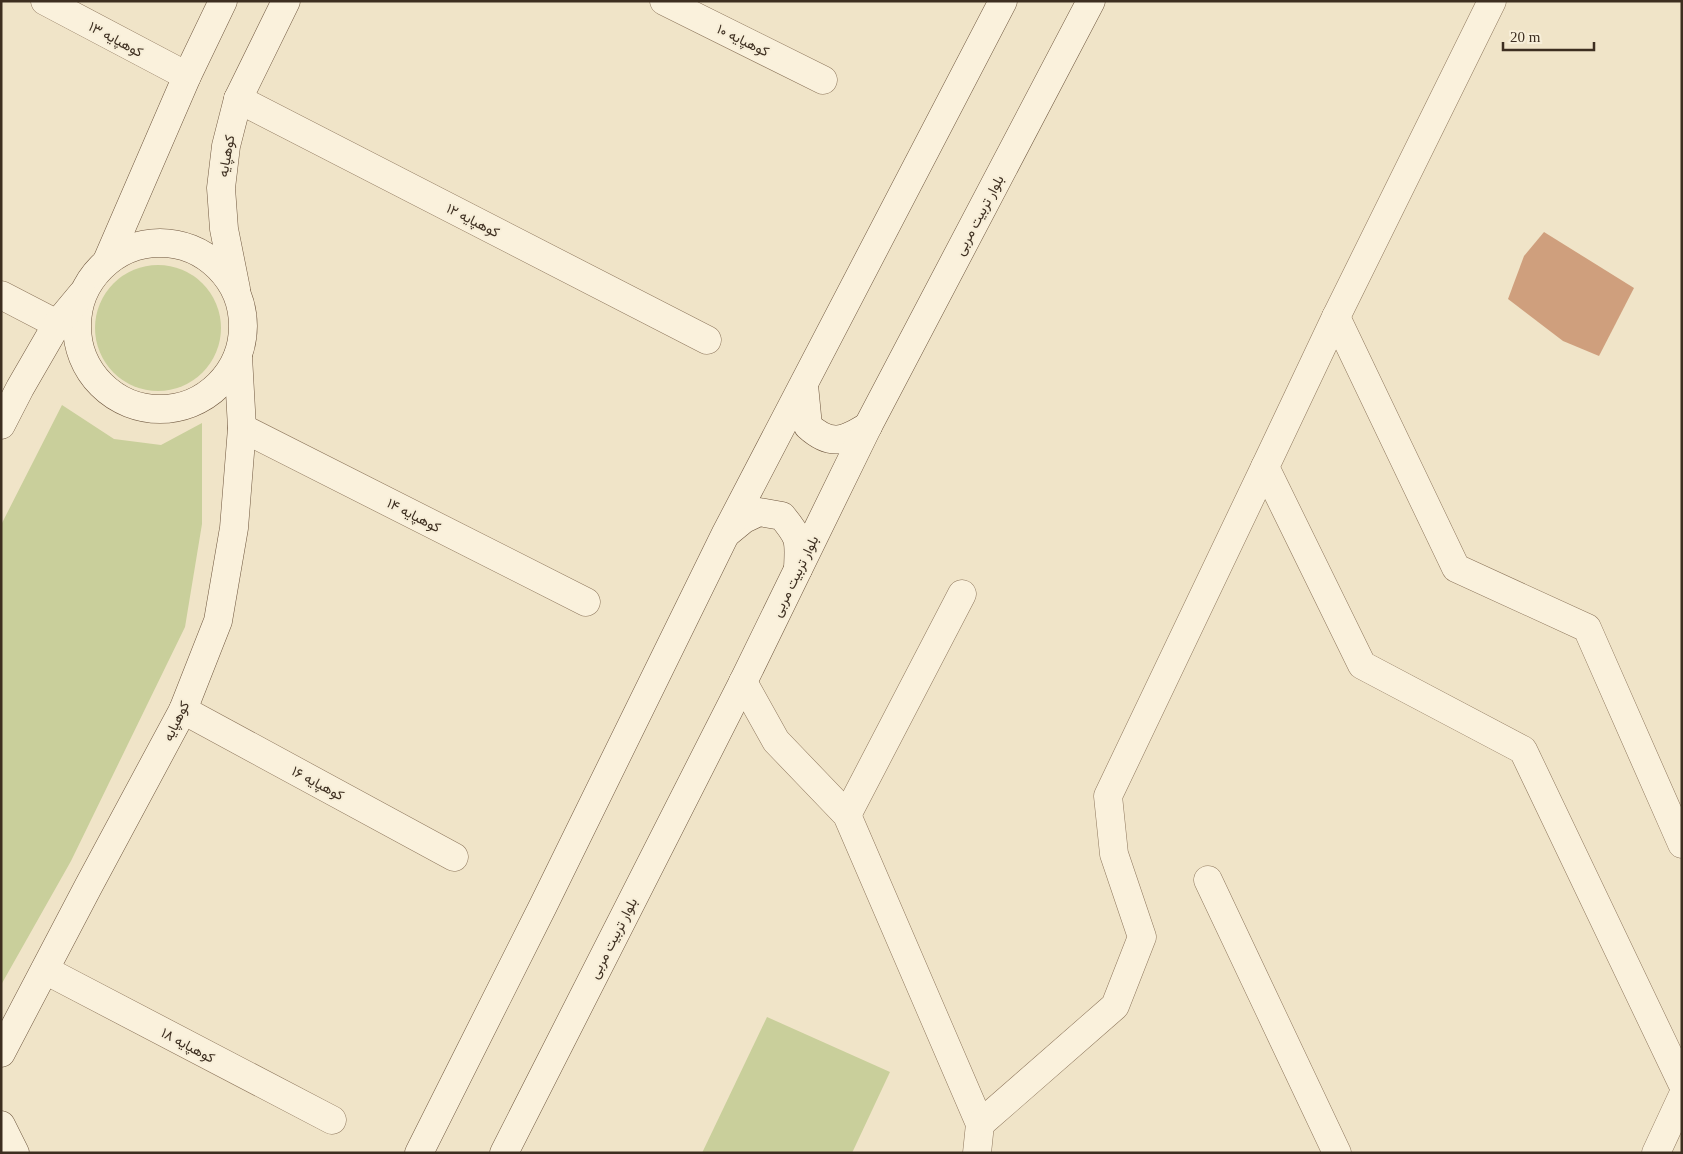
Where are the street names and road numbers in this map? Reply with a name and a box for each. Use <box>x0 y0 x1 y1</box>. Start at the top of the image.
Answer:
street label: کوهپایه ۱۳ <box>85 19 145 62</box>
street label: کوهپایه ۱۰ <box>713 21 771 61</box>
street label: کوهپایه <box>215 134 240 179</box>
street label: بلوار تربیت مربی <box>952 173 1008 258</box>
street label: کوهپایه ۱۲ <box>443 201 502 242</box>
street label: کوهپایه ۱۴ <box>384 496 443 537</box>
street label: بلوار تربیت مربی <box>769 533 822 620</box>
street label: کوهپایه <box>160 699 194 745</box>
street label: کوهپایه ۱۶ <box>288 763 346 805</box>
street label: بلوار تربیت مربی <box>587 895 641 981</box>
street label: کوهپایه ۱۸ <box>158 1025 217 1068</box>

